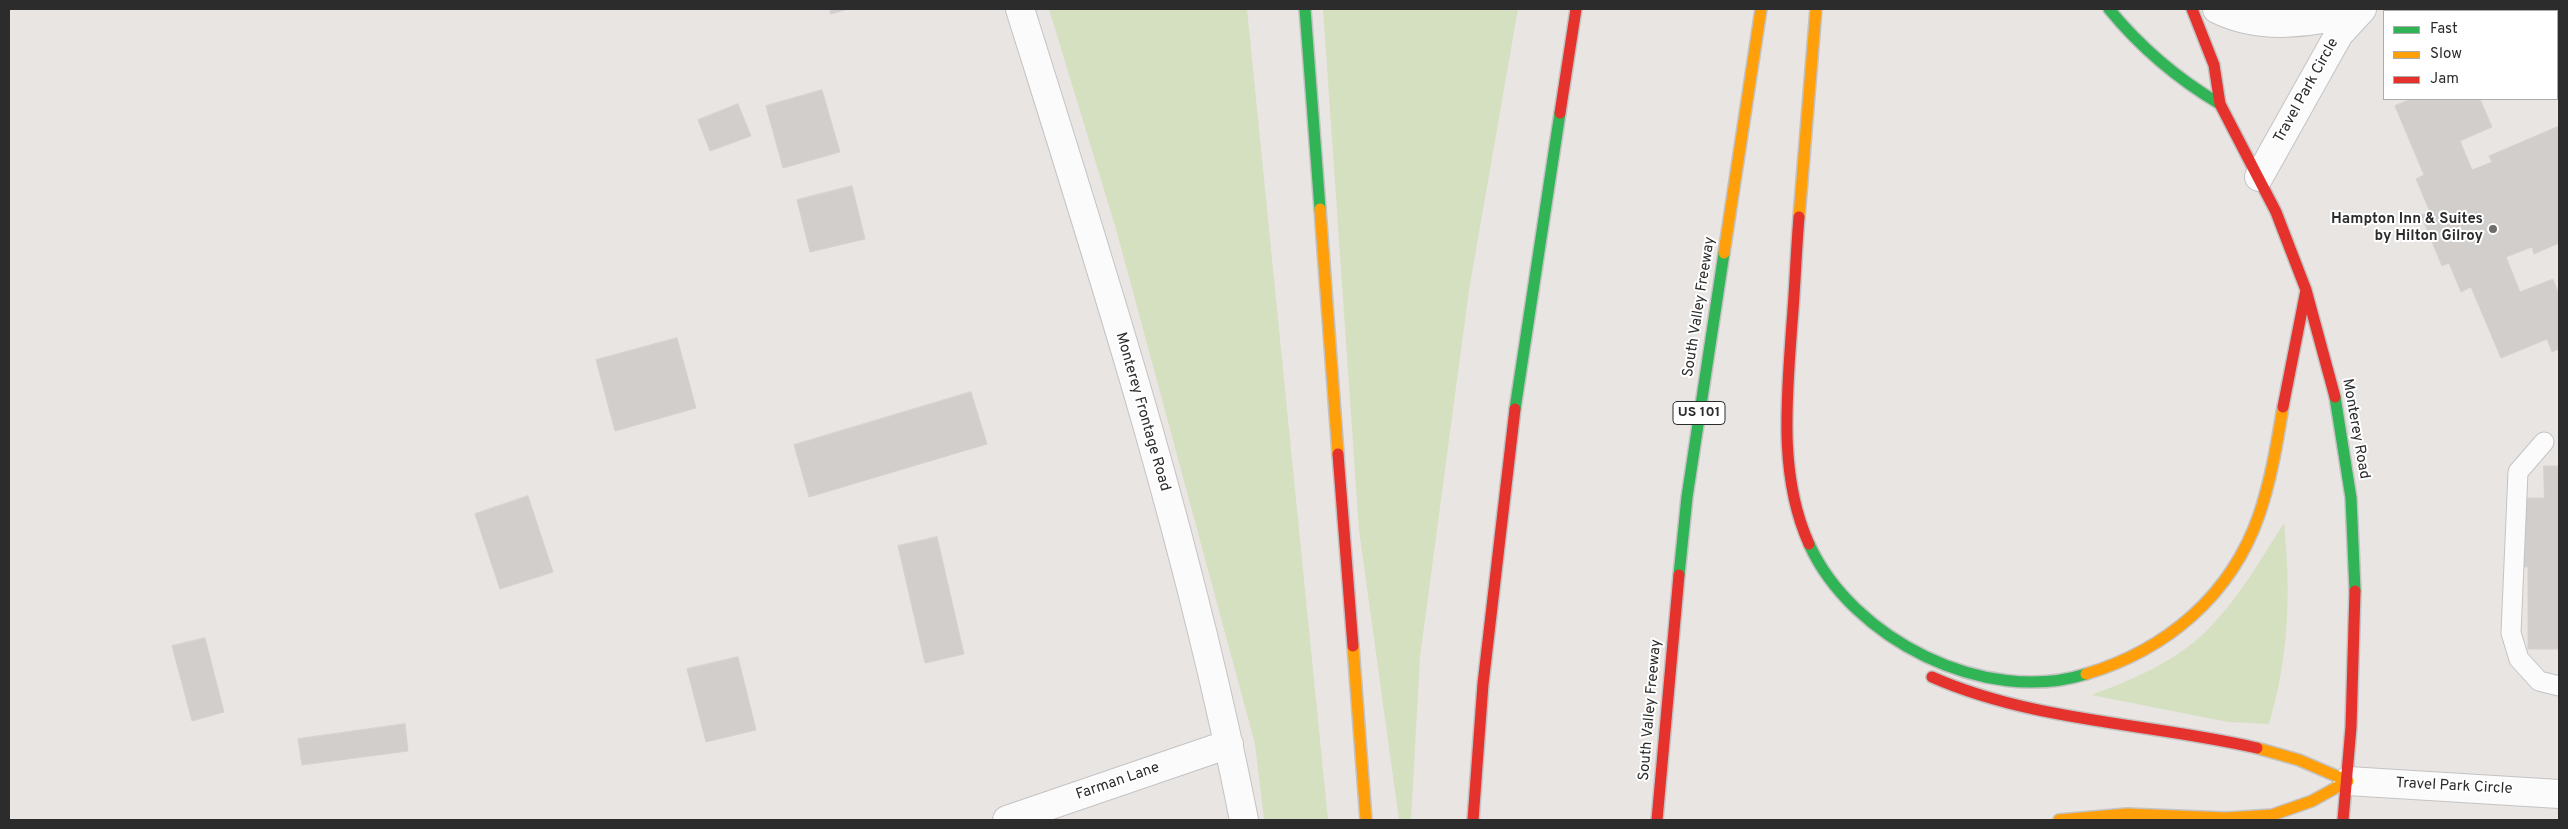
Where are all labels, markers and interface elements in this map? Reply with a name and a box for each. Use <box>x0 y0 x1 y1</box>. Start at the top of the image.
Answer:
legend <box>2383 10 2558 100</box>
text: Fast <box>2430 20 2458 39</box>
street label: Travel Park Circle <box>2271 36 2343 146</box>
text: Slow <box>2430 45 2462 64</box>
text: Jam <box>2430 70 2459 89</box>
place label: Hampton Inn & Suites by Hilton Gilroy <box>2331 211 2483 246</box>
marker: Hampton Inn & Suites by Hilton Gilroy <box>2487 223 2499 235</box>
street label: South Valley Freeway <box>1680 235 1720 379</box>
street label: Monterey Frontage Road <box>1111 330 1173 494</box>
street label: Monterey Road <box>2337 377 2373 481</box>
road number: US 101 <box>1673 402 1725 424</box>
street label: South Valley Freeway <box>1636 638 1666 782</box>
street label: Farman Lane <box>1074 759 1162 805</box>
street label: Travel Park Circle <box>2395 775 2513 799</box>

